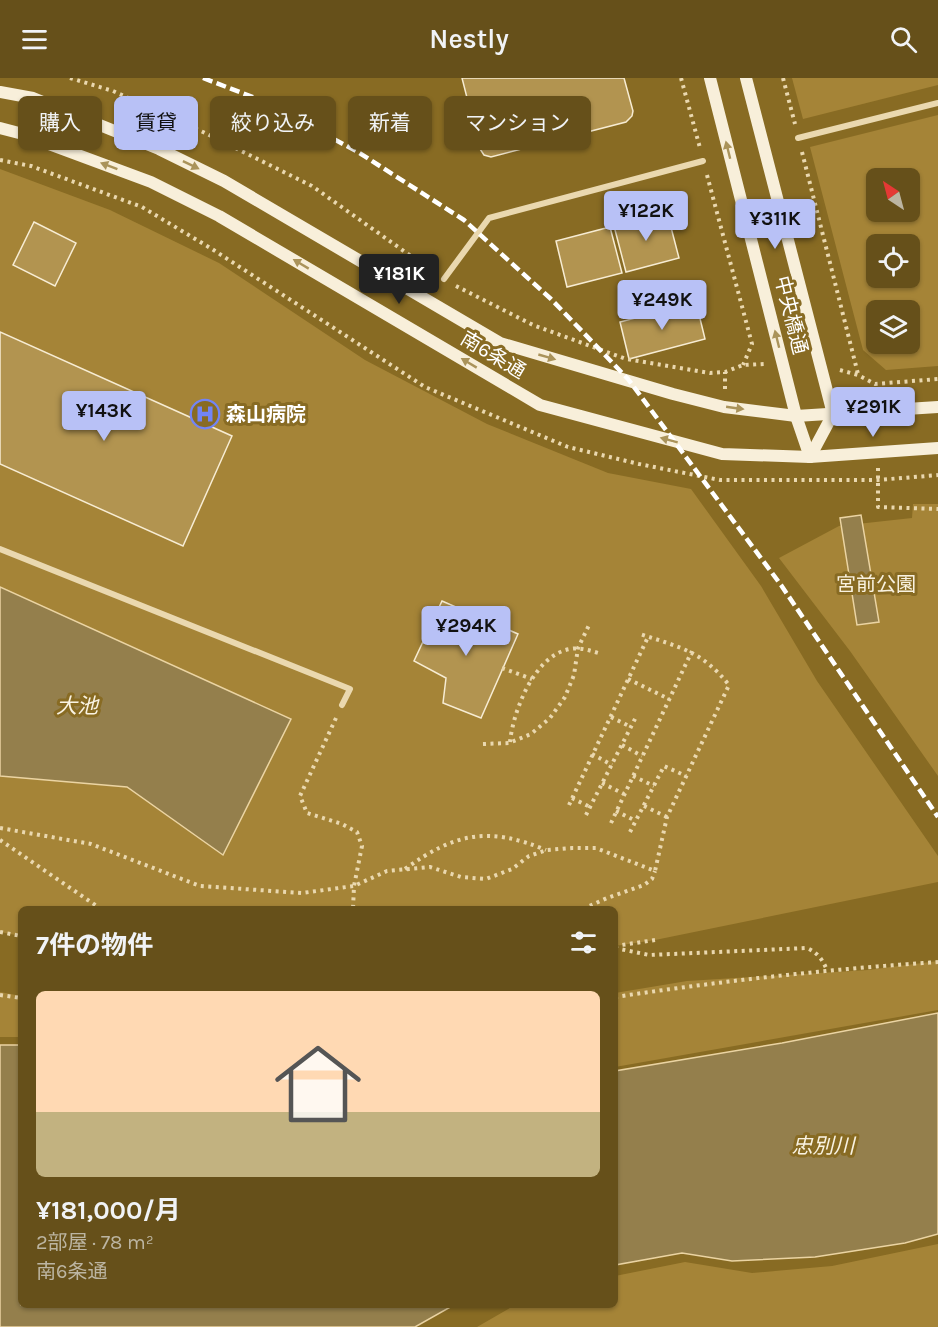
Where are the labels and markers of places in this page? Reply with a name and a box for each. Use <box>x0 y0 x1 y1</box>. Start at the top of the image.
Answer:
pin: ¥122K <box>604 191 688 242</box>
pin: ¥311K <box>733 199 817 250</box>
pin: ¥181K <box>357 254 441 305</box>
pin: ¥249K <box>620 280 704 331</box>
pin: ¥291K <box>831 387 915 438</box>
pin: ¥143K <box>62 391 146 442</box>
hospital icon: 森山病院 <box>189 398 221 430</box>
place label: 森山病院 <box>226 403 306 426</box>
pin: ¥294K <box>424 606 508 657</box>

